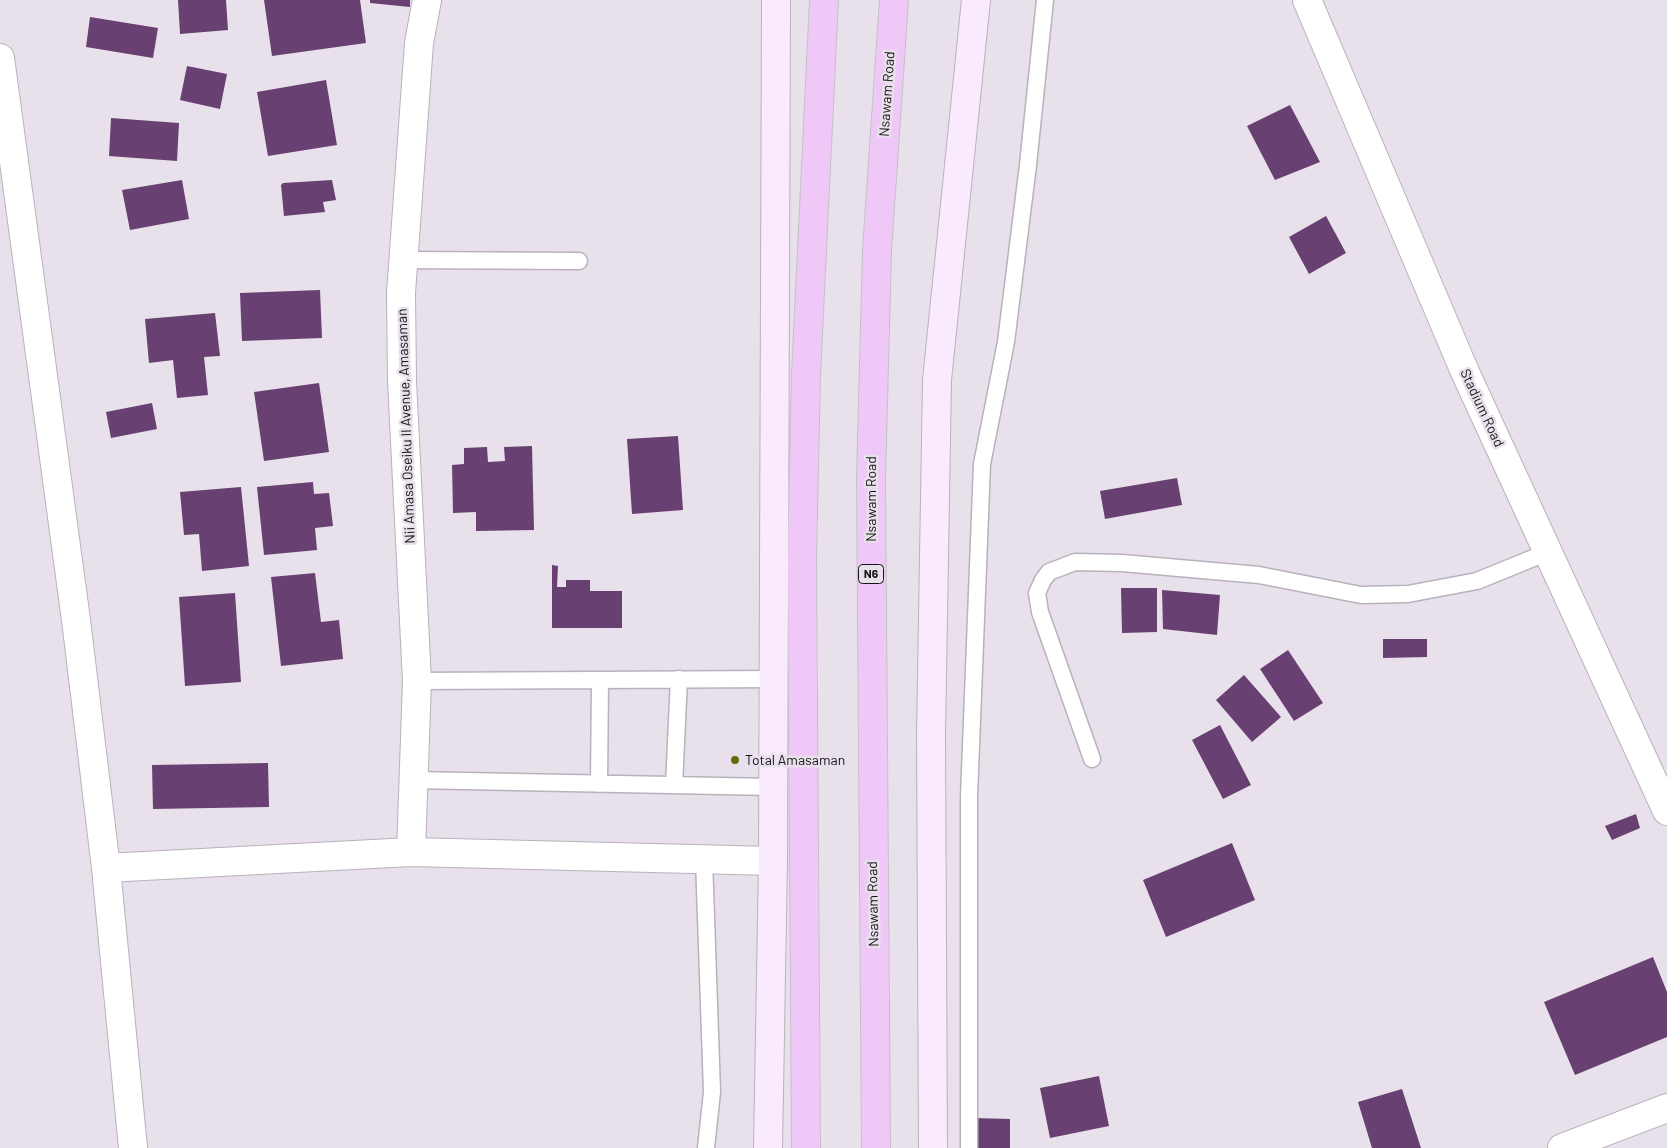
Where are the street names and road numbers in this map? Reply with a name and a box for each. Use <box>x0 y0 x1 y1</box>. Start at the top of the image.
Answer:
street label: Nsawam Road <box>876 51 898 137</box>
street label: Nii Amasa Oseiku II Avenue, Amasaman <box>393 308 419 544</box>
street label: Stadium Road <box>1457 366 1507 450</box>
street label: Nsawam Road <box>863 456 879 542</box>
road number: N6 <box>858 564 884 584</box>
street label: Nsawam Road <box>864 861 882 947</box>

